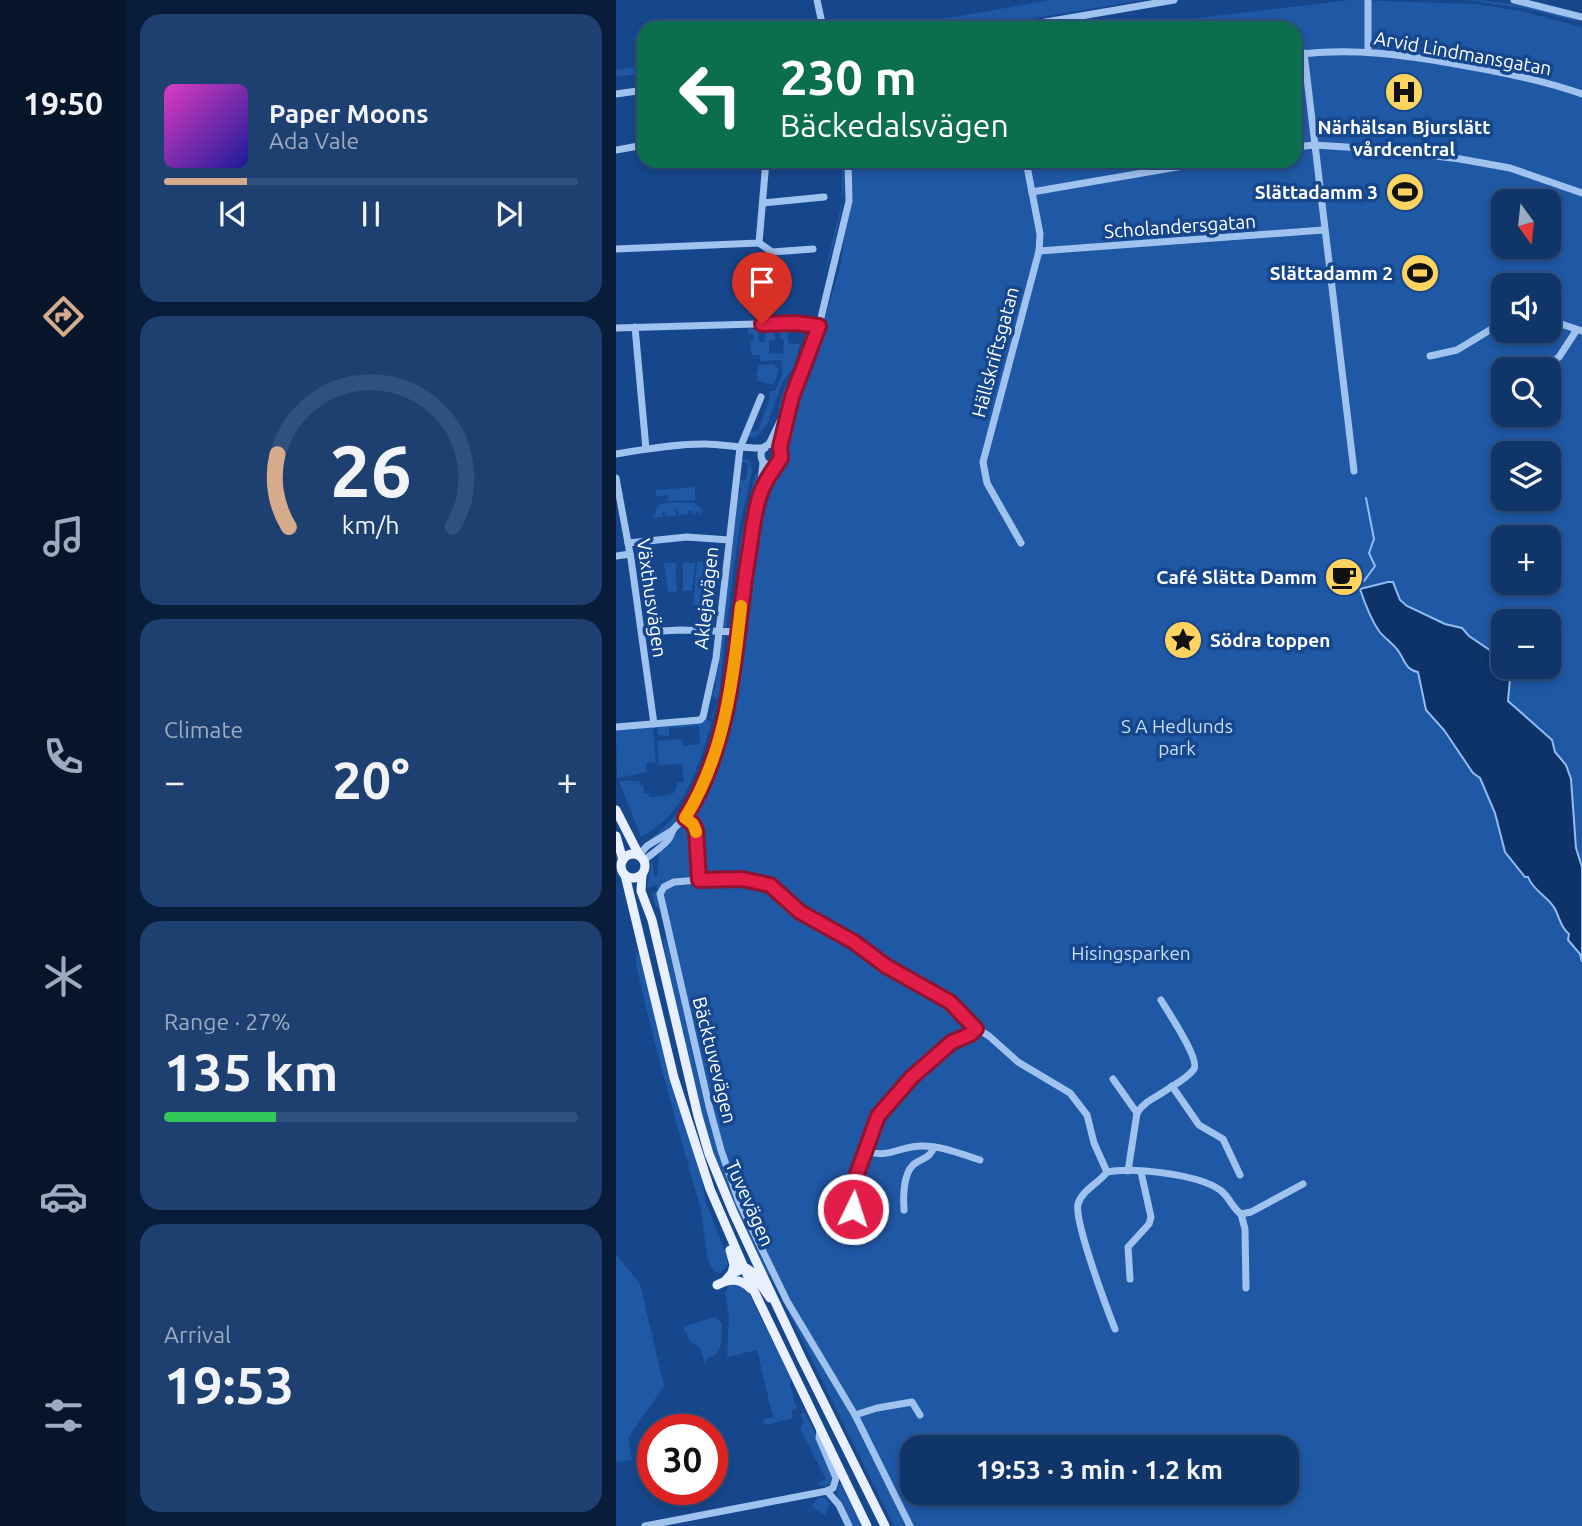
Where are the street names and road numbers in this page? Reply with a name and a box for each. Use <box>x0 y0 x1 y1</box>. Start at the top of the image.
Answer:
street label: Arvid Lindmansgatan <box>1373 27 1553 79</box>
street label: Scholandersgatan <box>1103 210 1257 242</box>
street label: Hällskriftsgatan <box>967 284 1023 420</box>
street label: Växthusvägen <box>633 537 671 659</box>
street label: Aklejavägen <box>690 546 722 650</box>
street label: Bäcktuvevägen <box>689 994 741 1126</box>
street label: Tuvevägen <box>721 1157 779 1249</box>

